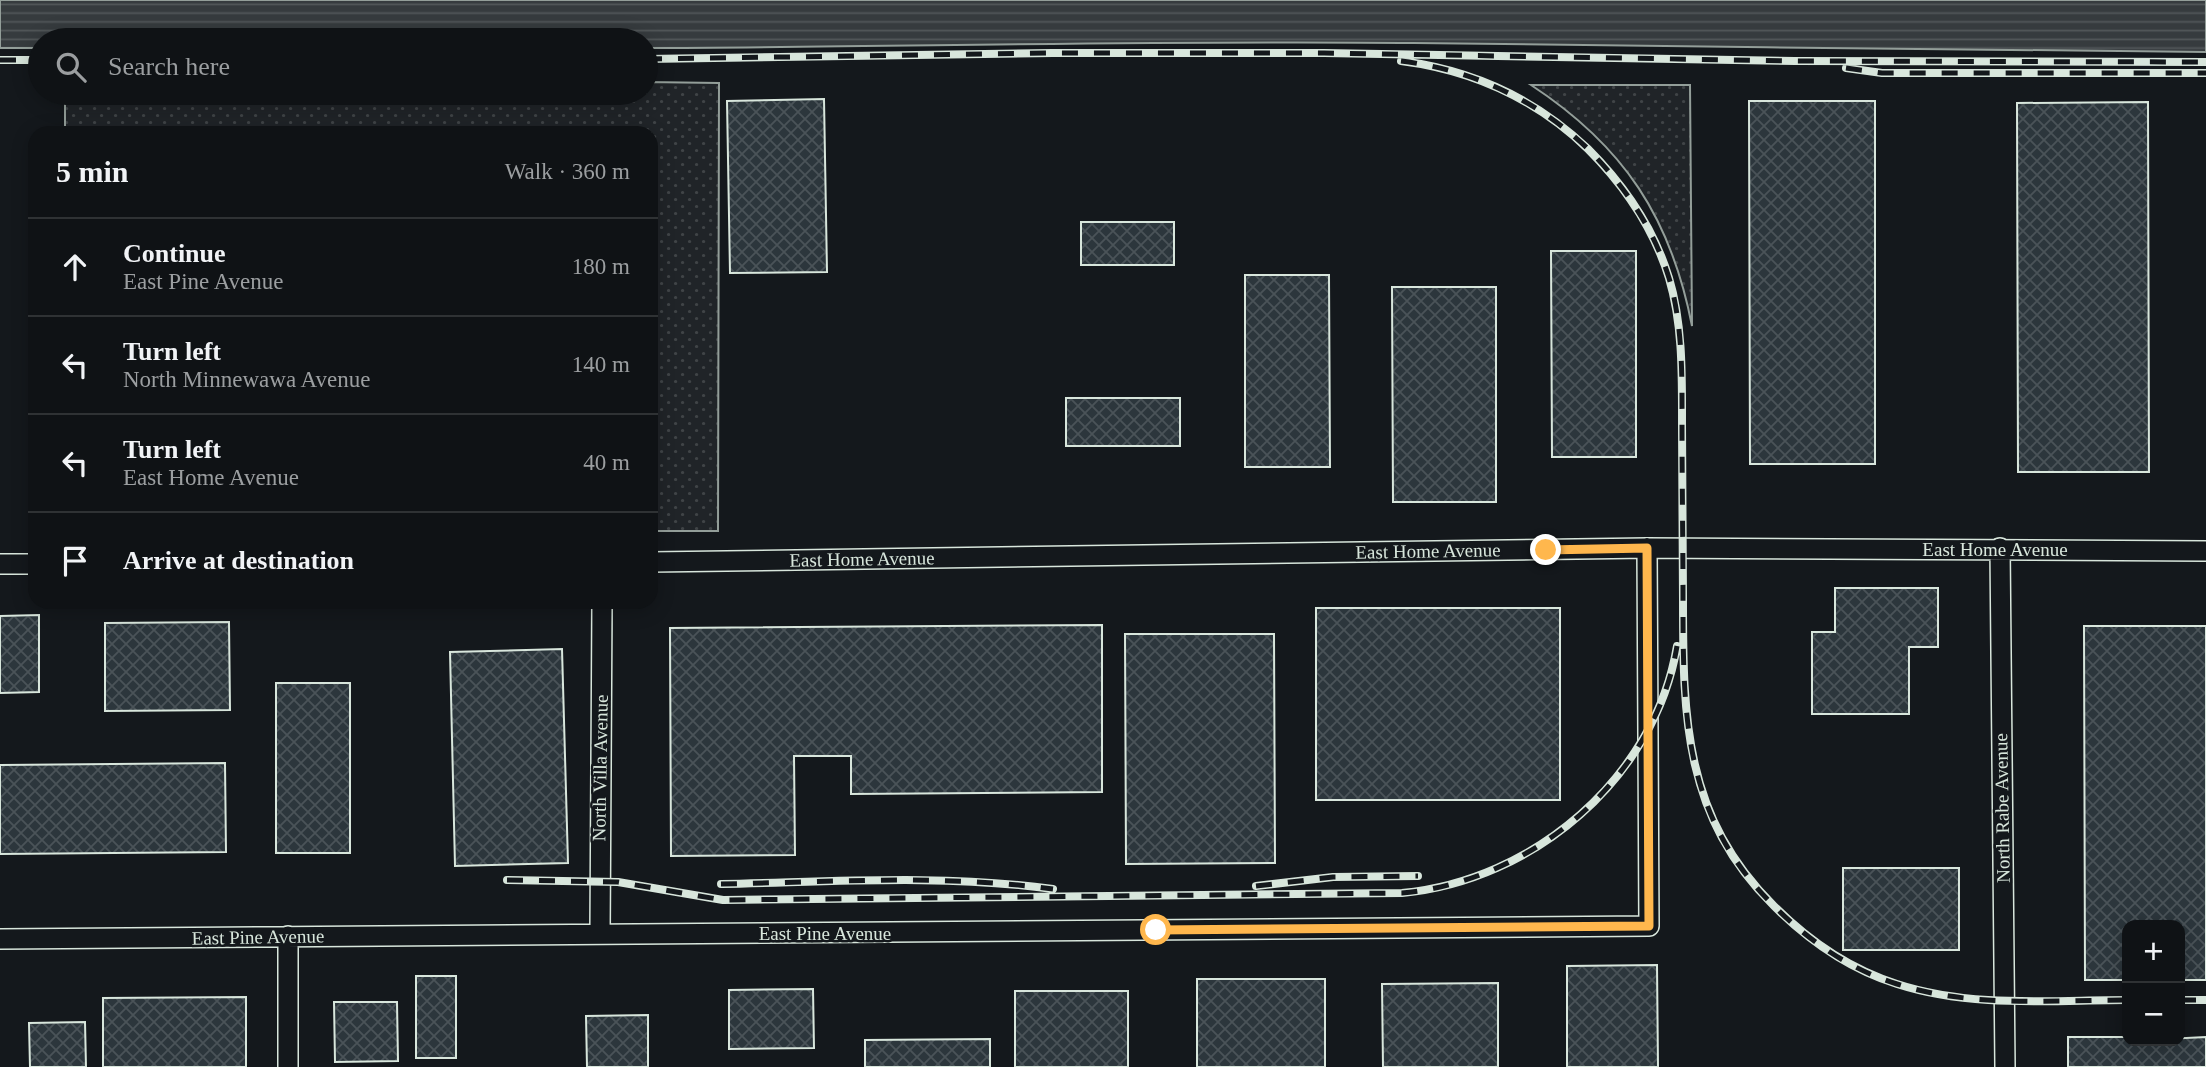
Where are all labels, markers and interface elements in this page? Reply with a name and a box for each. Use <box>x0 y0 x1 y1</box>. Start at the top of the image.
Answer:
search box <box>28 28 658 105</box>
icon: search <box>52 48 90 86</box>
text: Search here <box>108 52 230 81</box>
text: 5 min <box>56 155 129 188</box>
text: Walk · 360 m <box>505 159 630 184</box>
text: Continue <box>123 239 226 268</box>
icon: ahead <box>56 248 94 286</box>
text: 180 m <box>572 254 630 279</box>
text: East Pine Avenue <box>123 269 284 294</box>
text: Turn left <box>123 337 221 366</box>
icon: left <box>56 346 94 384</box>
text: 140 m <box>572 352 630 377</box>
text: North Minnewawa Avenue <box>123 367 370 392</box>
text: Turn left <box>123 435 221 464</box>
icon: left <box>56 444 94 482</box>
text: 40 m <box>583 450 630 475</box>
text: East Home Avenue <box>123 465 299 490</box>
route end <box>1530 534 1561 565</box>
street label: East Home Avenue <box>1355 539 1501 563</box>
street label: East Home Avenue <box>1922 539 2068 560</box>
icon: arrive <box>56 542 94 580</box>
text: Arrive at destination <box>123 546 354 575</box>
street label: East Home Avenue <box>789 547 935 571</box>
street label: North Villa Avenue <box>588 694 612 842</box>
street label: North Rabe Avenue <box>1990 733 2014 883</box>
route start <box>1140 914 1171 945</box>
map controls <box>2122 920 2185 1046</box>
button: + <box>2122 920 2185 983</box>
street label: East Pine Avenue <box>759 923 891 944</box>
street label: East Pine Avenue <box>192 925 324 949</box>
button: − <box>2122 983 2185 1046</box>

